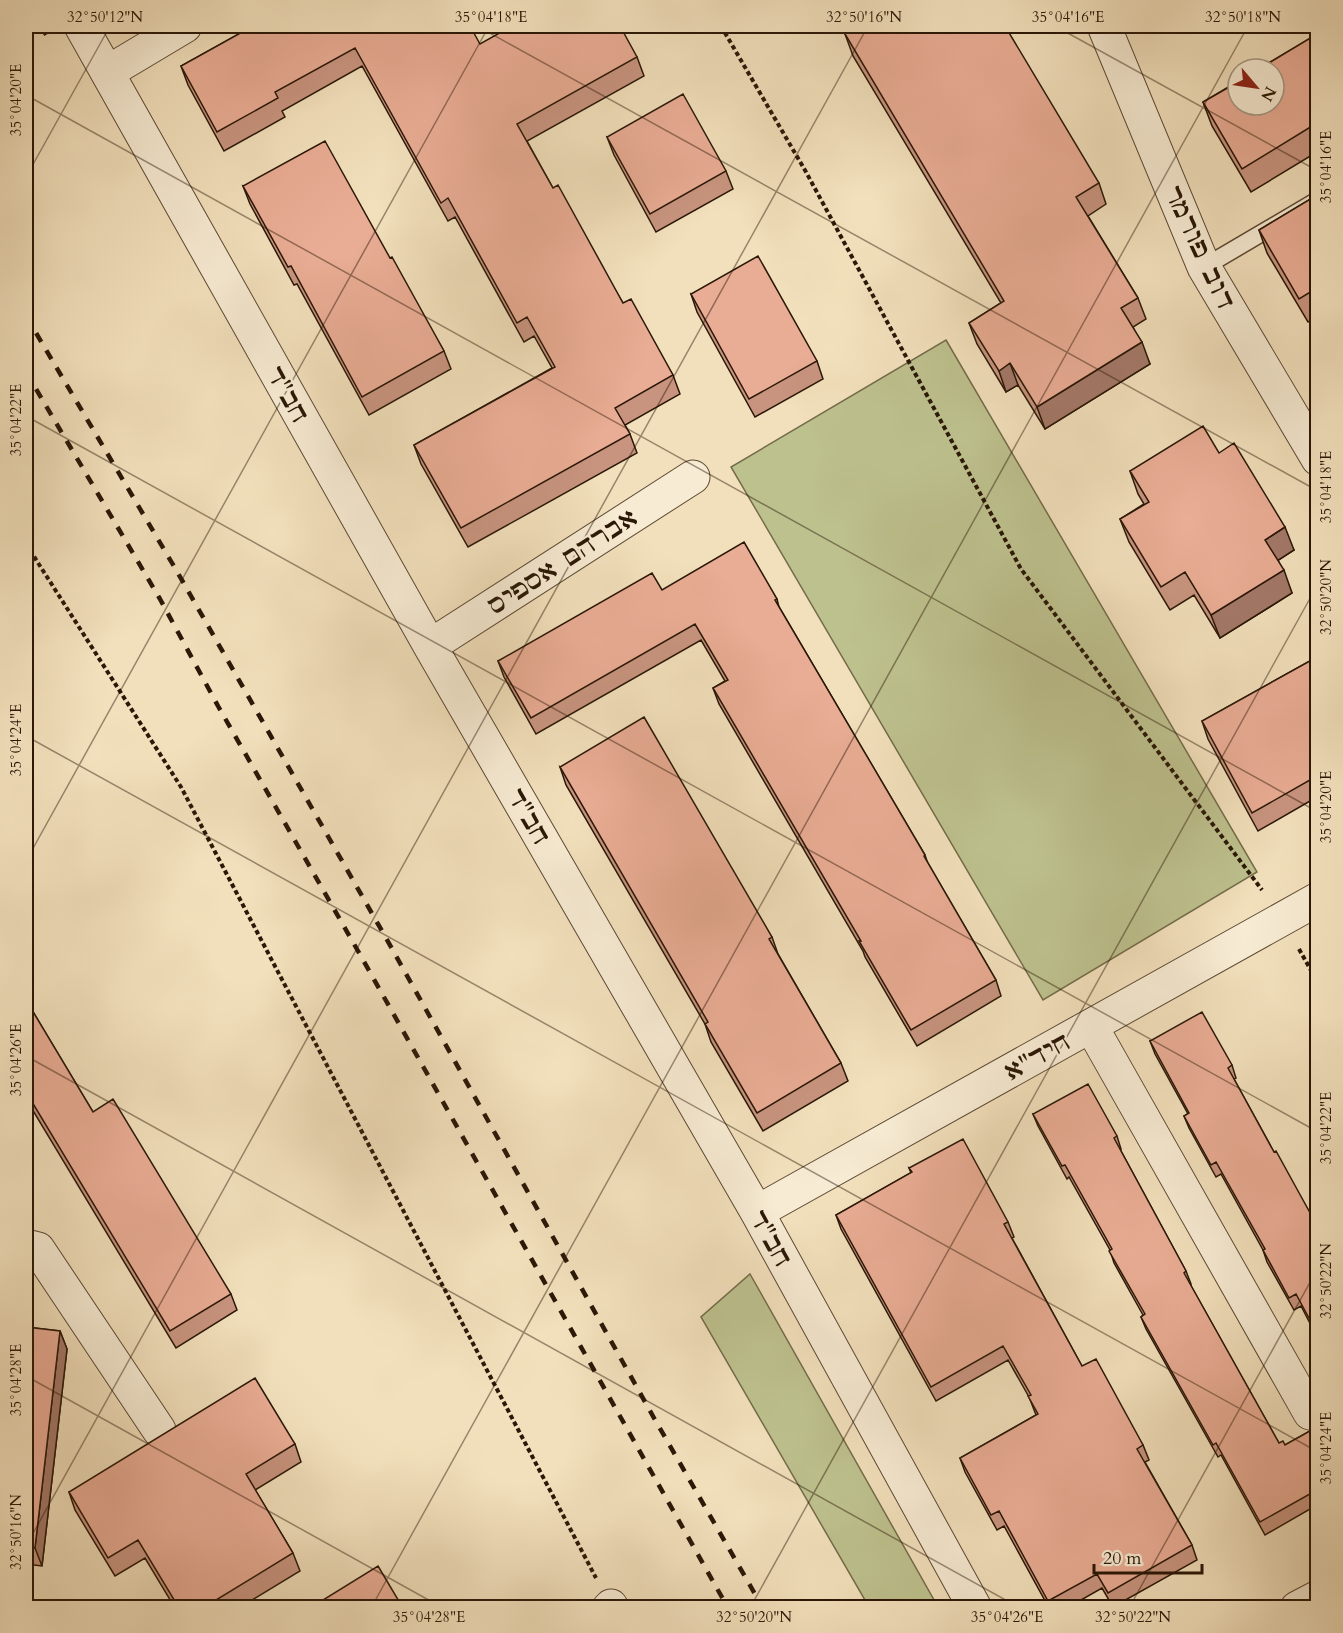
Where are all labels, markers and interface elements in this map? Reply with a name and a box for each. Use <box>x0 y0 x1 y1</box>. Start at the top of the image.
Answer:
text: 32°50'12"N <box>67 7 143 27</box>
text: 35°04'18"E <box>455 7 527 27</box>
text: 32°50'16"N <box>826 7 902 27</box>
text: 35°04'16"E <box>1032 7 1104 27</box>
text: 32°50'18"N <box>1205 7 1281 27</box>
north arrow <box>1226 57 1286 117</box>
text: 35°04'20"E <box>6 64 26 136</box>
text: N <box>1255 82 1281 105</box>
text: 35°04'16"E <box>1316 131 1336 203</box>
street label: דוב פורמר <box>1156 180 1243 315</box>
street label: חב"ד <box>258 359 317 429</box>
text: 35°04'22"E <box>6 384 26 456</box>
text: 35°04'18"E <box>1316 451 1336 523</box>
street label: אברהם אספיס <box>481 500 644 623</box>
text: 32°50'20"N <box>1316 559 1336 635</box>
text: 35°04'24"E <box>6 704 26 776</box>
text: 35°04'20"E <box>1316 771 1336 843</box>
street label: חב"ד <box>498 781 559 851</box>
text: 35°04'26"E <box>6 1024 26 1096</box>
street label: חיד"א <box>998 1024 1077 1089</box>
text: 35°04'22"E <box>1316 1092 1336 1164</box>
street label: חב"ד <box>741 1203 800 1273</box>
text: 32°50'22"N <box>1316 1243 1336 1319</box>
text: 35°04'28"E <box>6 1344 26 1416</box>
text: 35°04'24"E <box>1316 1412 1336 1484</box>
text: 32°50'16"N <box>6 1494 26 1570</box>
scale bar <box>1094 1537 1202 1575</box>
text: 20 m <box>1103 1546 1142 1571</box>
text: 35°04'28"E <box>393 1607 465 1627</box>
text: 32°50'20"N <box>716 1607 792 1627</box>
text: 35°04'26"E <box>971 1607 1043 1627</box>
text: 32°50'22"N <box>1095 1607 1171 1627</box>

